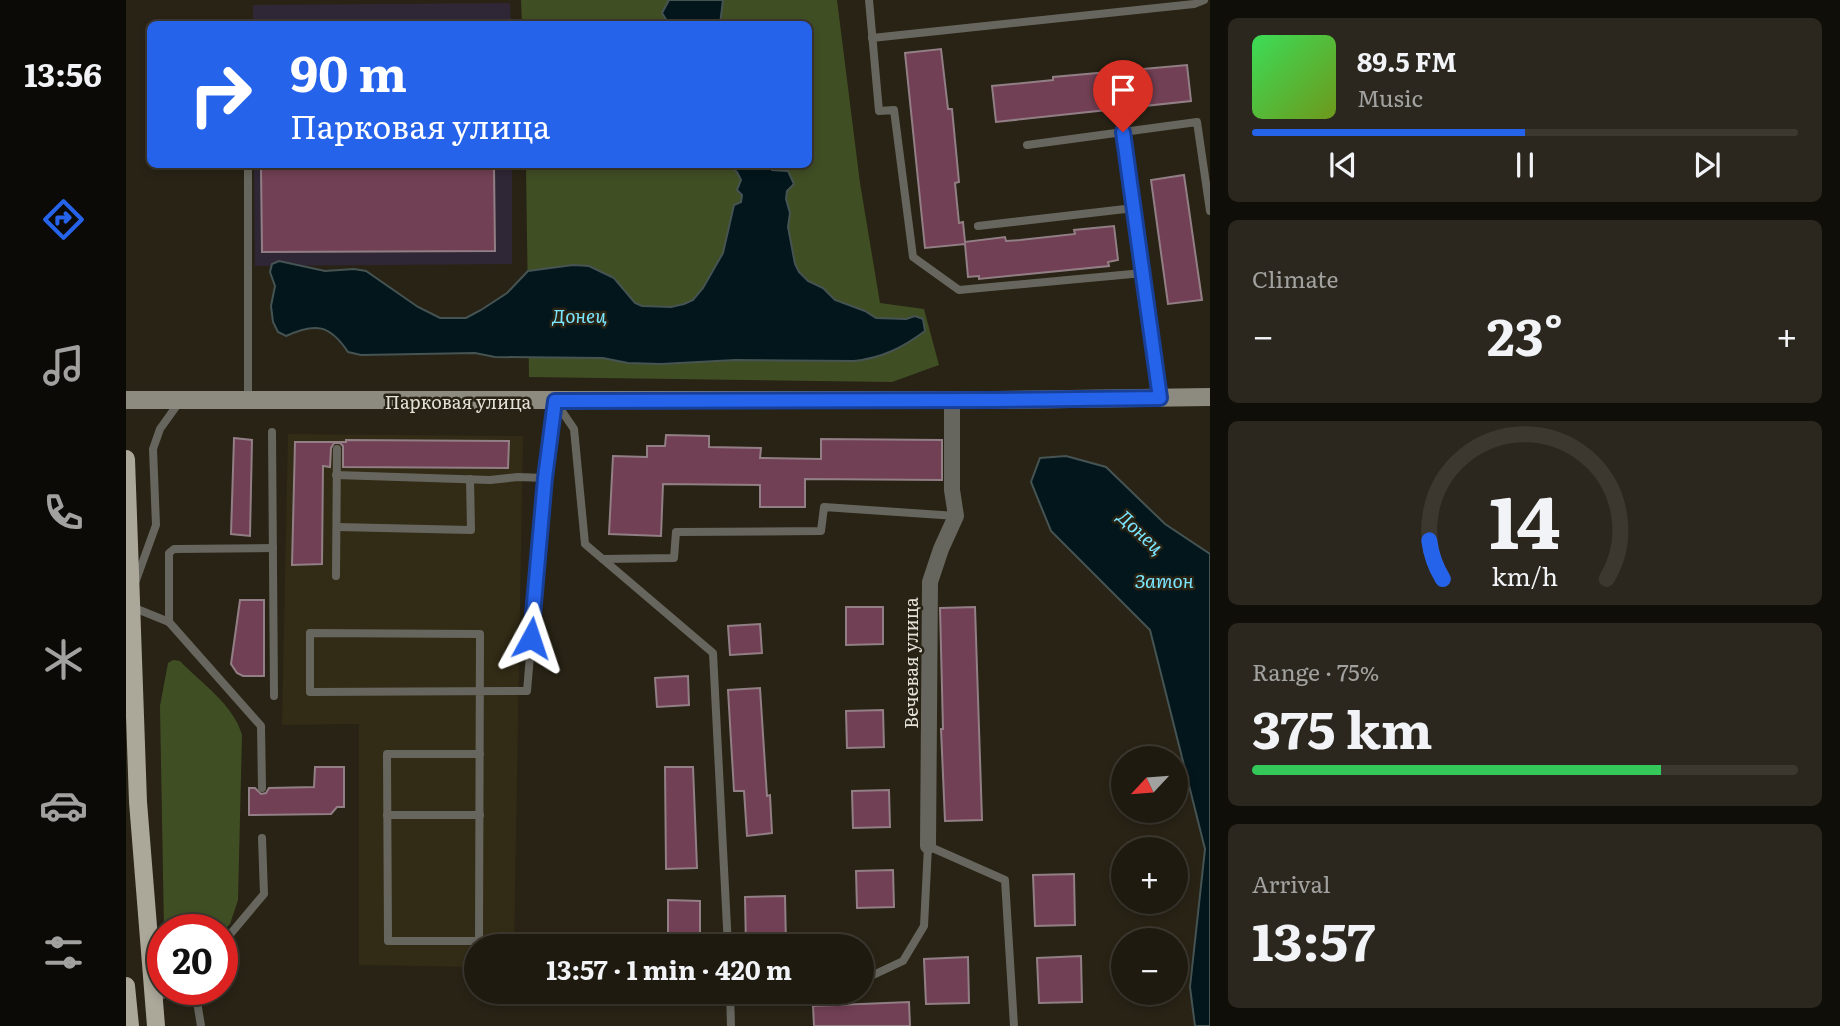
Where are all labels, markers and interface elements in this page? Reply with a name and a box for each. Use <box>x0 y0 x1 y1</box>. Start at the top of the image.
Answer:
text: 90 m <box>290 34 407 107</box>
text: 89.5 FM <box>1357 41 1457 80</box>
text: 13:56 <box>24 49 102 97</box>
icon: right <box>175 49 266 140</box>
pin <box>1093 60 1153 132</box>
icon: arrive <box>1104 71 1142 109</box>
text: Music <box>1357 80 1423 114</box>
text: Парковая улица <box>290 101 550 149</box>
icon: previous <box>1324 146 1362 184</box>
icon: pause <box>1506 146 1544 184</box>
icon: next <box>1688 146 1726 184</box>
icon: directions <box>39 195 88 244</box>
text: Climate <box>1252 261 1338 295</box>
text: 23° <box>1487 295 1563 372</box>
water label: Донец <box>552 301 607 329</box>
text: − <box>1252 305 1274 362</box>
text: + <box>1776 305 1798 362</box>
icon: music <box>39 341 88 390</box>
street label: Парковая улица <box>385 388 531 415</box>
text: 14 <box>1489 463 1561 571</box>
icon: phone <box>39 488 88 537</box>
water label: Донец <box>1111 502 1171 560</box>
text: km/h <box>1492 557 1558 594</box>
water label: Затон <box>1134 566 1194 594</box>
street label: Вечевая улица <box>897 597 924 729</box>
position arrow <box>494 601 568 675</box>
icon: climate <box>39 635 88 684</box>
text: Range · 75% <box>1252 654 1379 688</box>
text: 375 km <box>1252 688 1433 765</box>
north arrow <box>1111 746 1188 822</box>
map controls <box>1111 746 1188 1005</box>
icon: car <box>39 781 88 830</box>
button: + <box>1111 837 1188 914</box>
text: Arrival <box>1252 866 1331 900</box>
text: 13:57 <box>1252 900 1375 977</box>
speed limit sign: 20 <box>147 914 238 1005</box>
icon: filters <box>39 928 88 977</box>
button: − <box>1111 928 1188 1005</box>
text: 13:57 · 1 min · 420 m <box>546 949 792 988</box>

